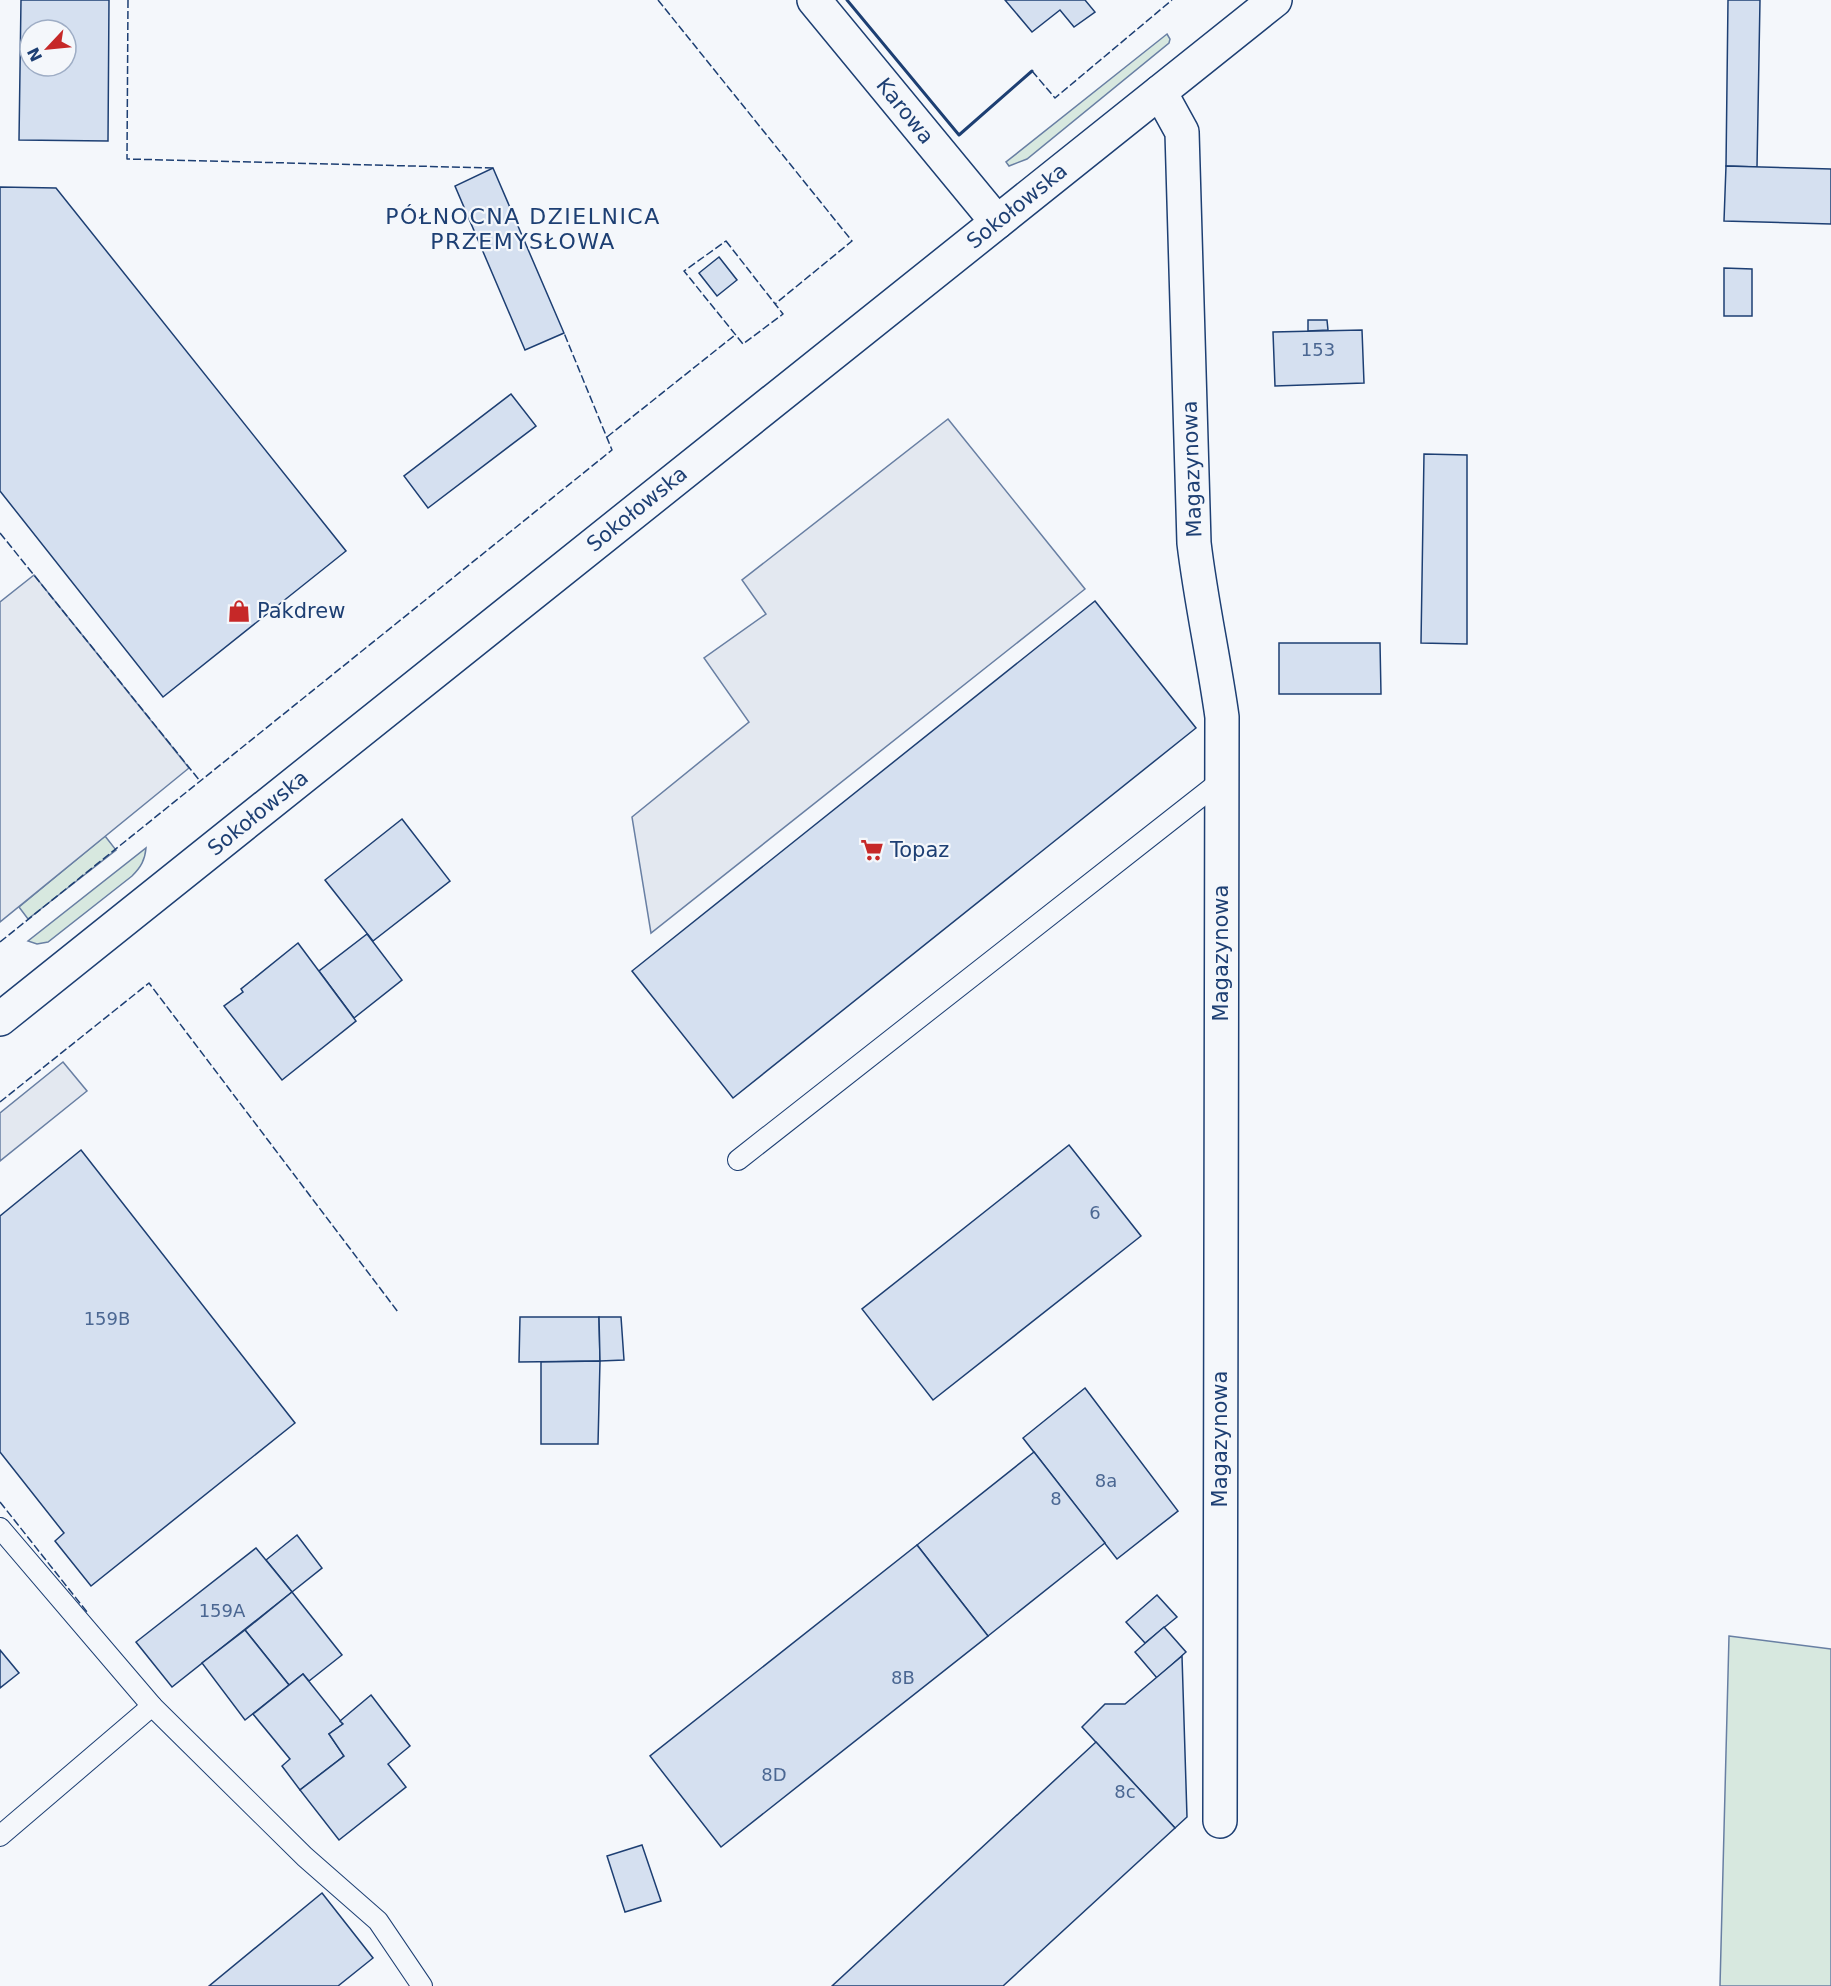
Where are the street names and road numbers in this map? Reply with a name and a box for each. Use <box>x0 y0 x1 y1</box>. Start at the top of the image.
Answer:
street label: Karowa <box>871 73 939 149</box>
street label: Sokołowska <box>962 158 1072 254</box>
street label: Magazynowa <box>1178 400 1206 538</box>
street label: Sokołowska <box>582 461 692 557</box>
street label: Sokołowska <box>203 765 313 861</box>
street label: Magazynowa <box>1209 885 1233 1021</box>
street label: Magazynowa <box>1208 1371 1232 1507</box>

